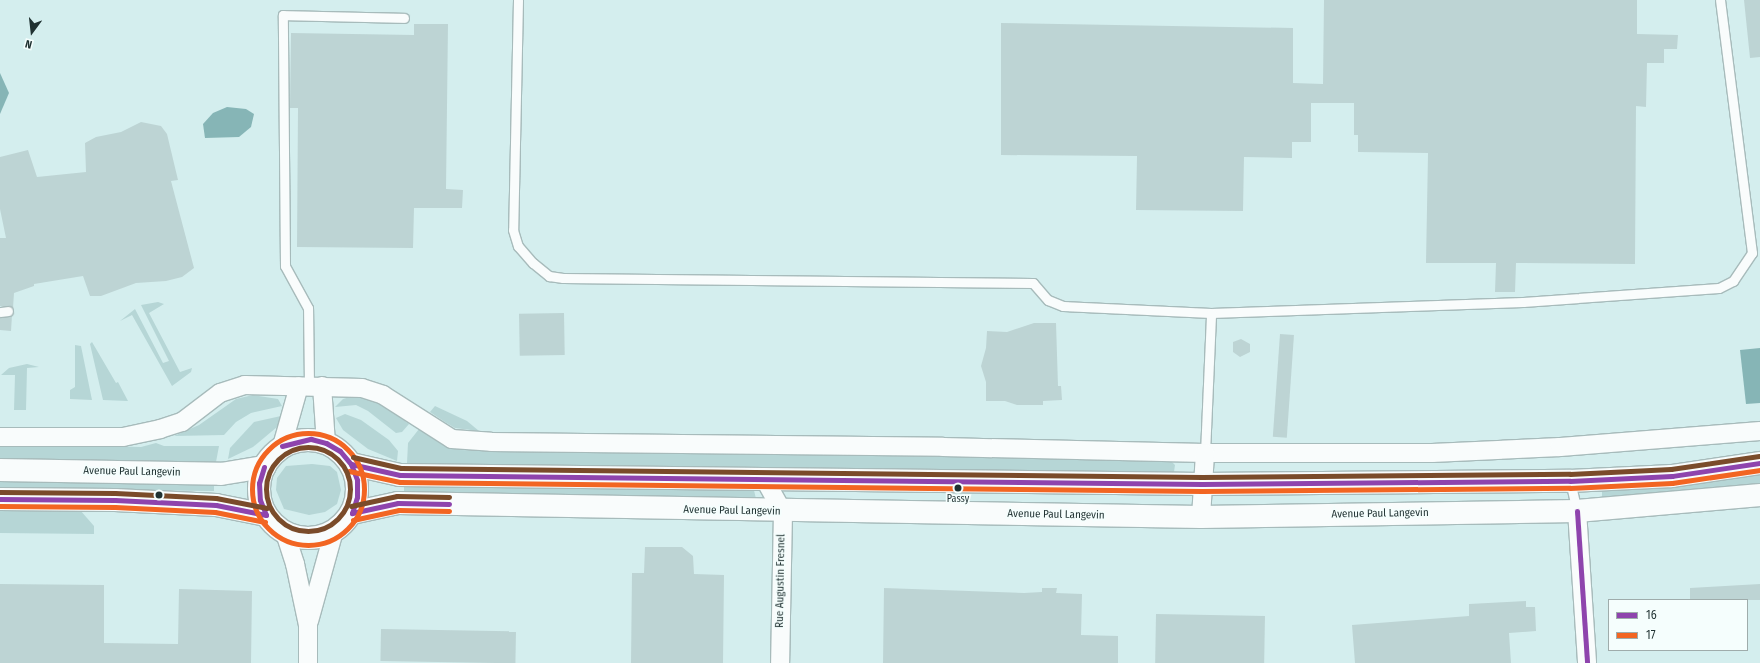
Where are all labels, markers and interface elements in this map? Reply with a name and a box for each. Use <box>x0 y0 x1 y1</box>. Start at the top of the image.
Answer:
north arrow <box>12 12 52 52</box>
text: N <box>24 37 34 51</box>
street label: Avenue Paul Langevin <box>83 465 181 479</box>
marker: Passy <box>953 483 963 493</box>
unlabelled marker <box>154 490 164 500</box>
place label: Passy <box>947 494 969 506</box>
street label: Avenue Paul Langevin <box>683 504 781 518</box>
street label: Avenue Paul Langevin <box>1331 507 1429 521</box>
street label: Avenue Paul Langevin <box>1007 508 1105 522</box>
street label: Rue Augustin Fresnel <box>774 534 788 628</box>
legend <box>1608 599 1748 651</box>
text: 16 <box>1646 608 1657 622</box>
text: 17 <box>1646 628 1656 642</box>

